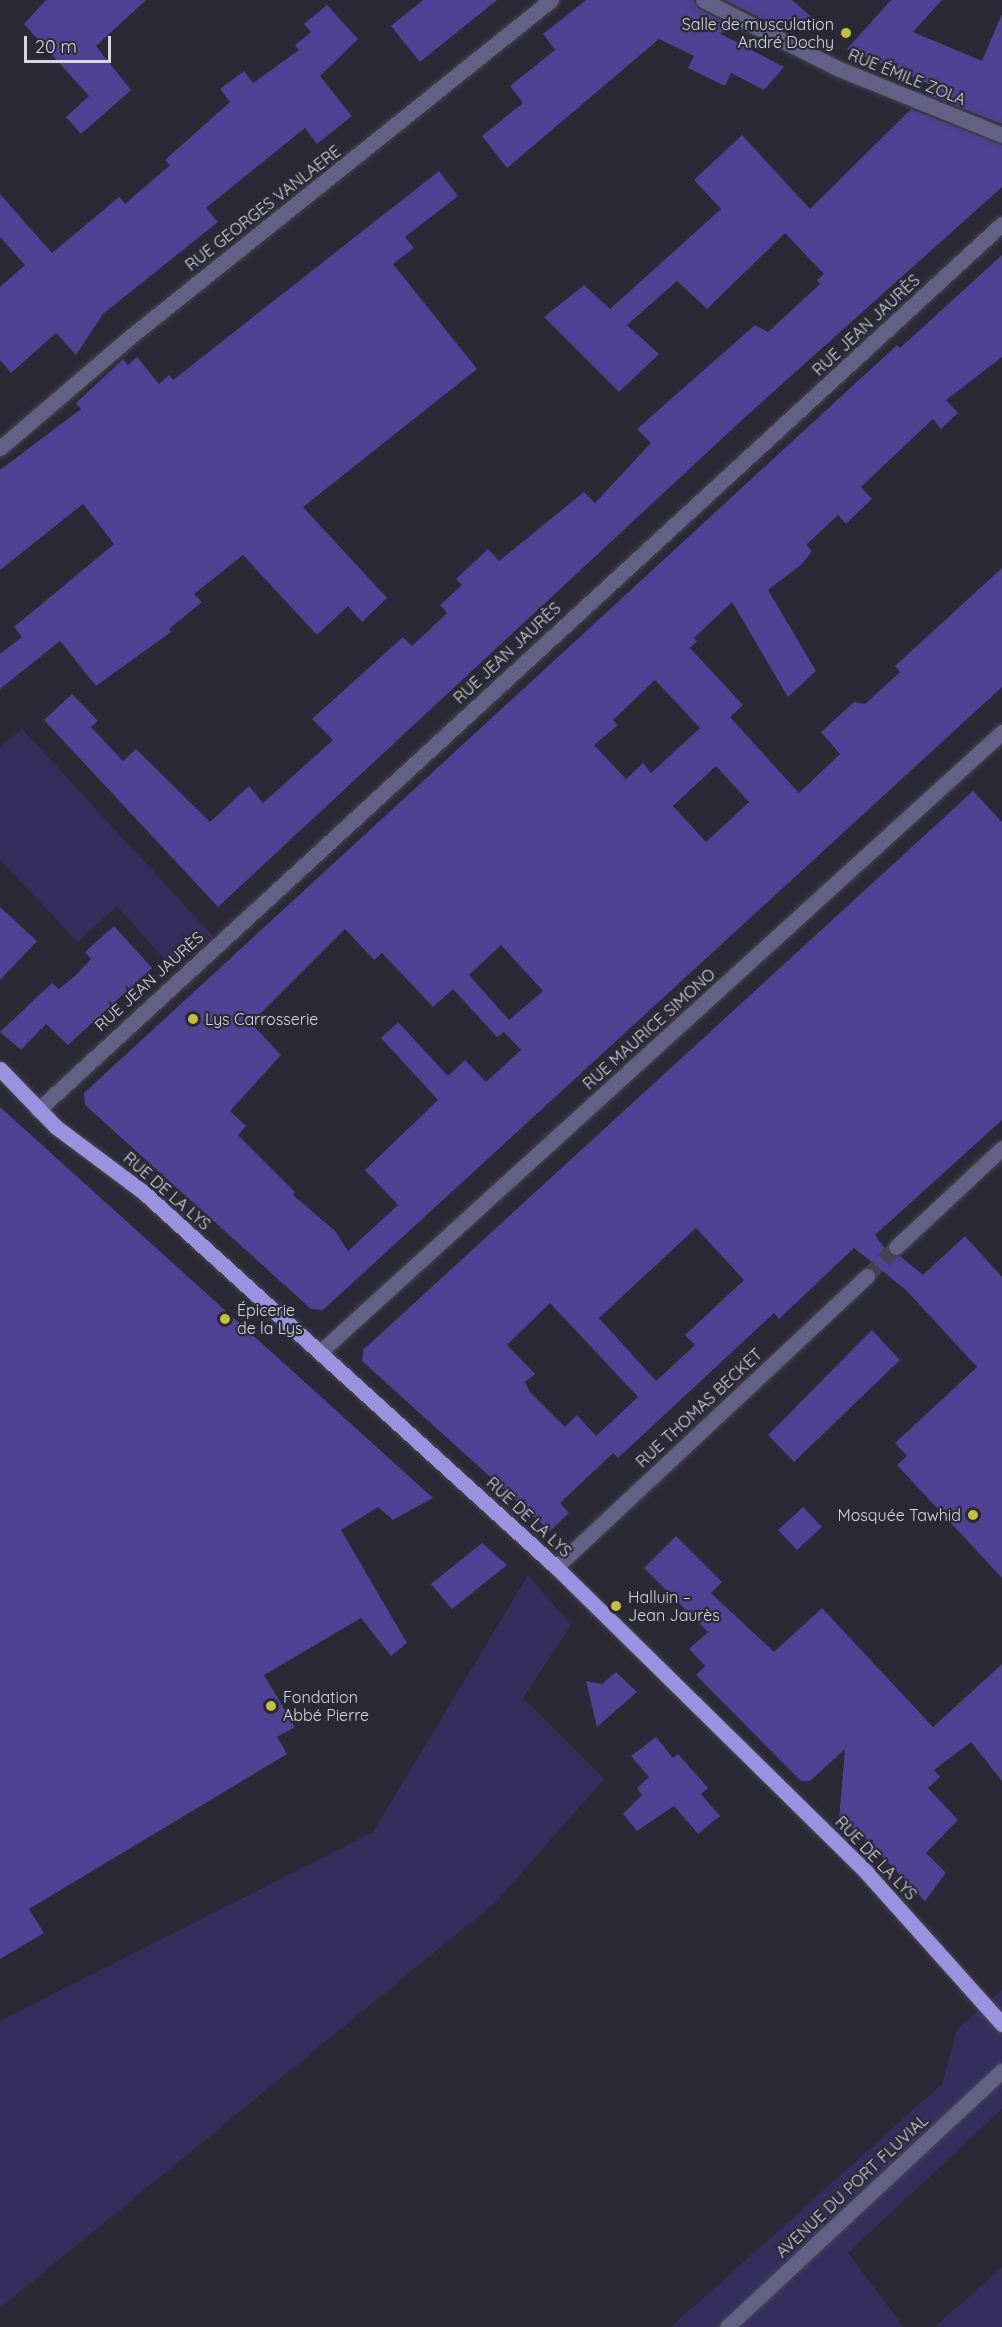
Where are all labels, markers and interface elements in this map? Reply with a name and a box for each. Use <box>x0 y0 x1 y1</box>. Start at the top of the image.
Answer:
place label: Salle de musculation André Dochy <box>682 14 834 52</box>
scale bar <box>27 24 114 62</box>
marker: Salle de musculation André Dochy <box>839 26 853 40</box>
text: 20 m <box>35 35 77 58</box>
street label: RUE ÉMILE ZOLA <box>845 45 969 109</box>
street label: RUE GEORGES VANLAERE <box>181 141 345 275</box>
street label: RUE JEAN JAURÈS <box>808 270 924 380</box>
street label: RUE JEAN JAURÈS <box>449 598 565 708</box>
street label: RUE JEAN JAURÈS <box>91 927 207 1035</box>
street label: RUE MAURICE SIMONO <box>579 965 719 1093</box>
place label: Lys Carrosserie <box>205 1009 318 1029</box>
marker: Lys Carrosserie <box>186 1012 200 1026</box>
street label: RUE DE LA LYS <box>120 1148 214 1234</box>
place label: Épicerie de la Lys <box>237 1300 302 1338</box>
marker: Épicerie de la Lys <box>218 1312 232 1326</box>
street label: RUE THOMAS BECKET <box>632 1345 766 1471</box>
street label: RUE DE LA LYS <box>483 1473 575 1561</box>
place label: Mosquée Tawhid <box>837 1505 961 1525</box>
marker: Mosquée Tawhid <box>966 1508 980 1522</box>
place label: Halluin – Jean Jaurès <box>628 1587 720 1625</box>
marker: Halluin – Jean Jaurès <box>609 1599 623 1613</box>
place label: Fondation Abbé Pierre <box>283 1687 369 1725</box>
marker: Fondation Abbé Pierre <box>264 1699 278 1713</box>
street label: RUE DE LA LYS <box>831 1812 921 1904</box>
street label: AVENUE DU PORT FLUVIAL <box>772 2110 932 2262</box>

